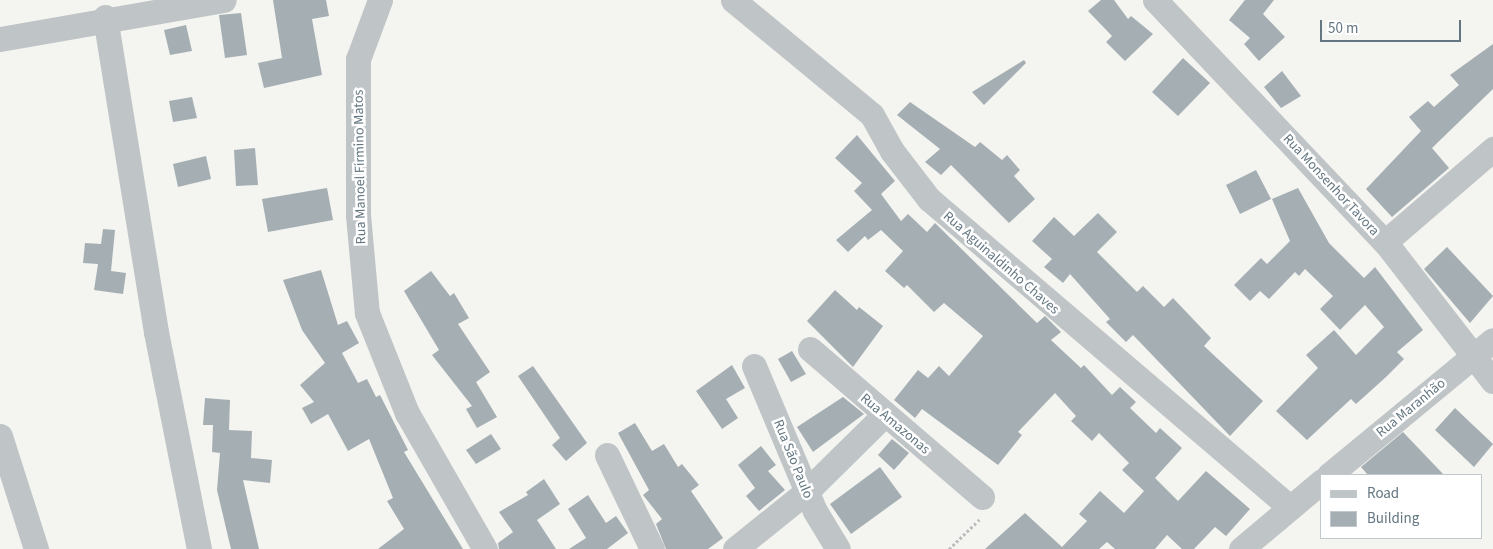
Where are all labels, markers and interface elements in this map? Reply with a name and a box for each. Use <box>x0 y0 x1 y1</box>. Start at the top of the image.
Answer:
scale bar <box>1323 10 1464 42</box>
text: 50 m <box>1328 18 1358 39</box>
street label: Rua Manoel Firmino Matos <box>350 90 370 244</box>
street label: Rua Monsenhor Tavora <box>1279 130 1383 240</box>
street label: Rua Aguinaldinho Chaves <box>940 208 1062 318</box>
street label: Rua Maranhão <box>1373 375 1449 441</box>
street label: Rua Amazonas <box>857 390 933 458</box>
street label: Rua São Paulo <box>770 417 816 501</box>
legend <box>1320 474 1483 539</box>
text: Road <box>1367 483 1399 504</box>
text: Building <box>1367 508 1419 529</box>

